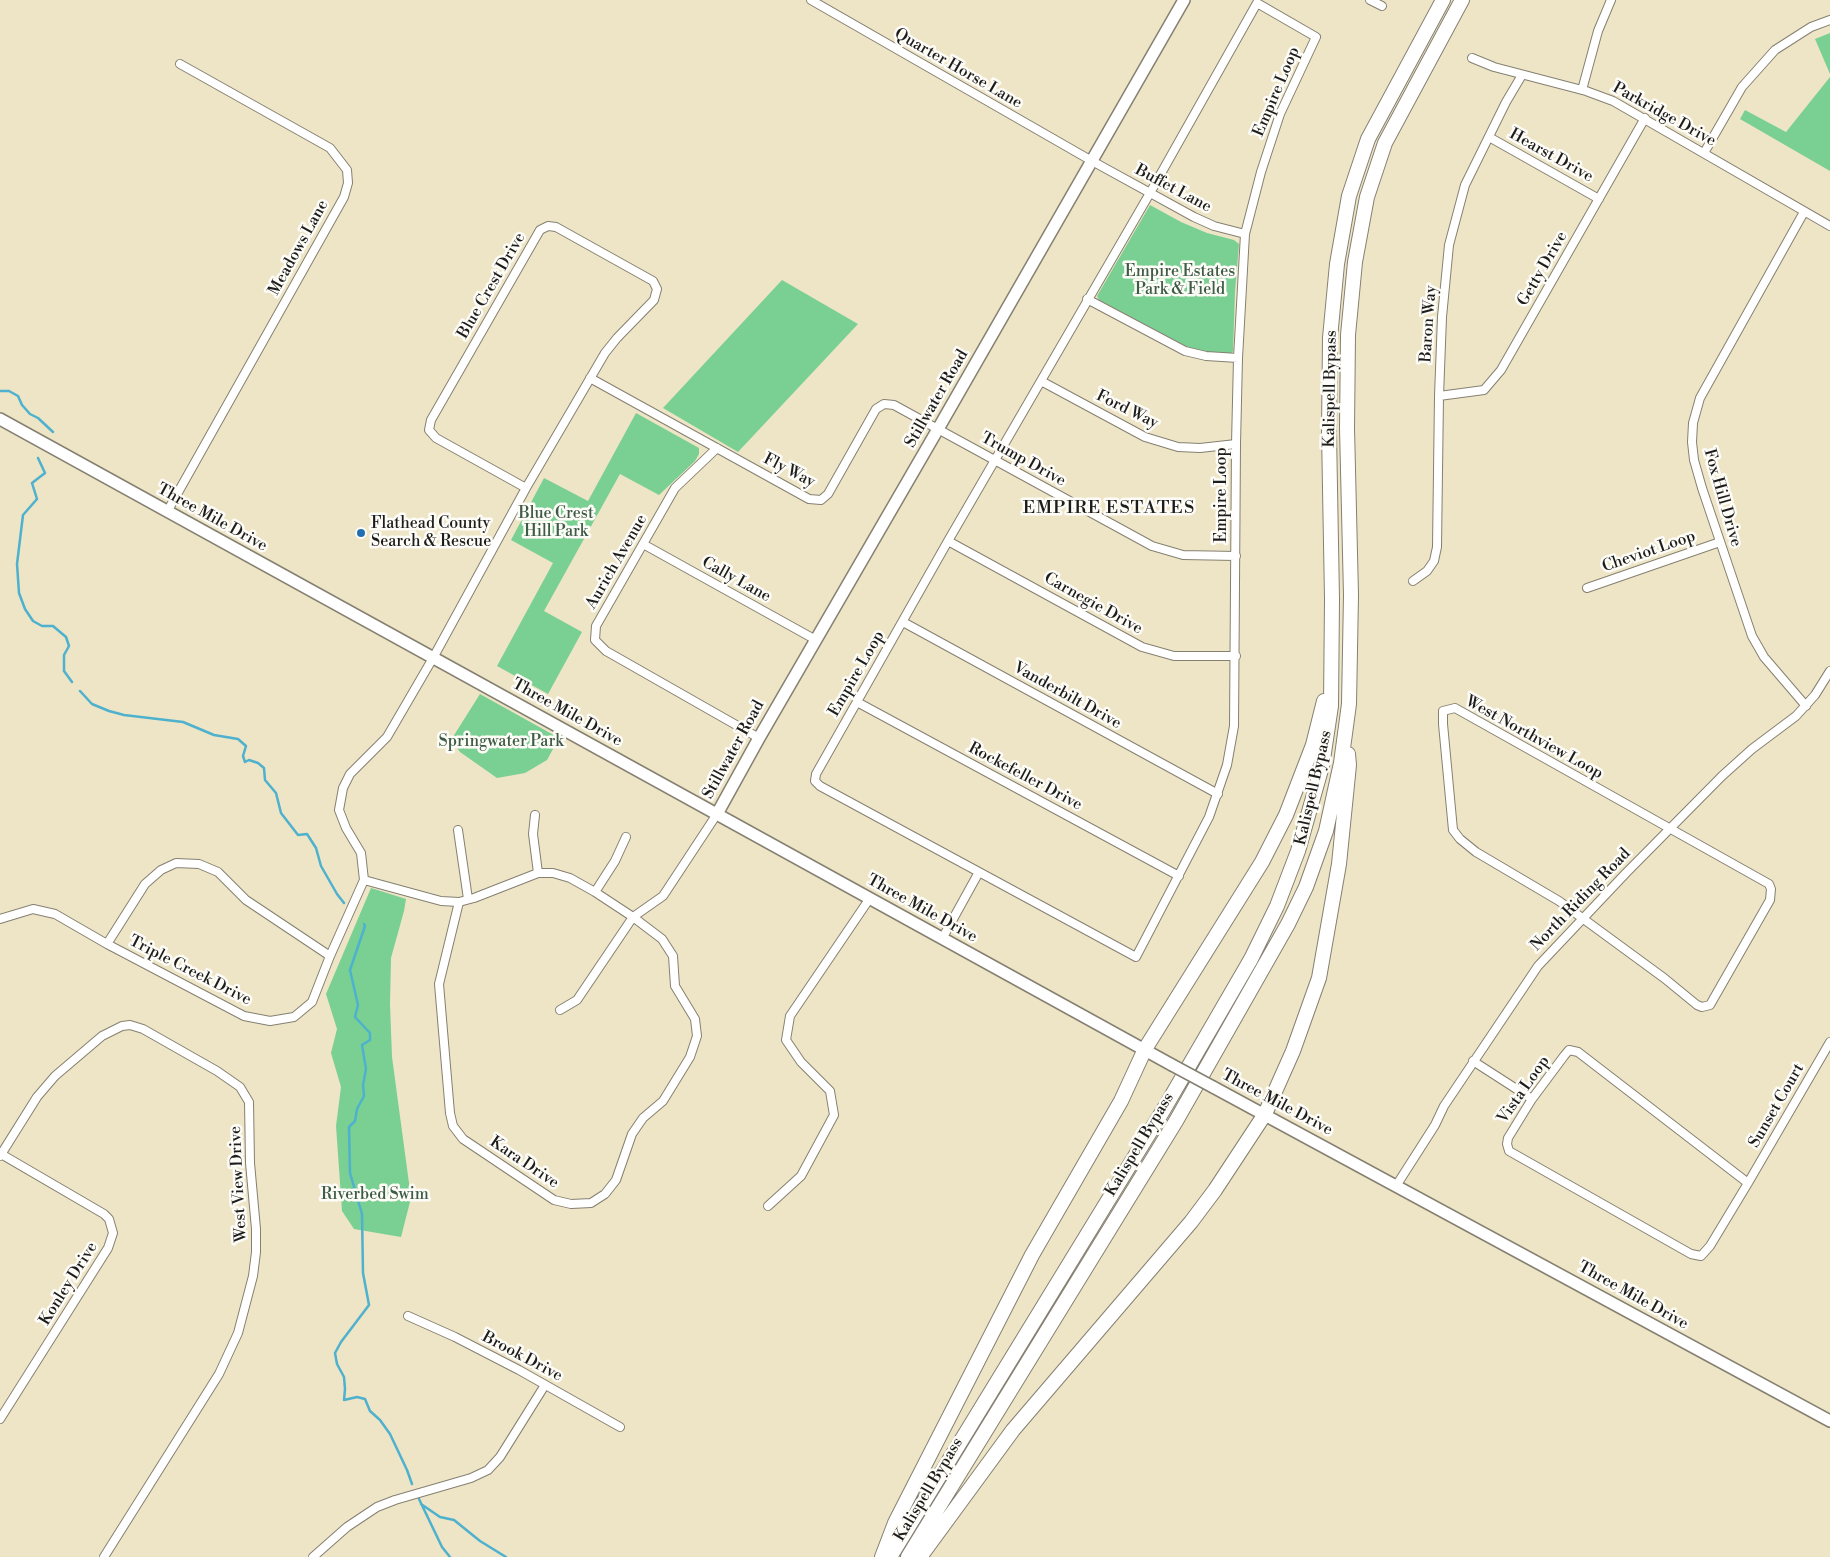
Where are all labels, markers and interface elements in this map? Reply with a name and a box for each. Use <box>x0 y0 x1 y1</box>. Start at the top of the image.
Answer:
street label: Quarter Horse Lane <box>891 25 1025 113</box>
street label: Empire Loop <box>1250 44 1304 140</box>
street label: Parkridge Drive <box>1609 79 1719 151</box>
street label: Hearst Drive <box>1506 125 1596 187</box>
street label: Buffet Lane <box>1132 161 1214 217</box>
street label: Meadows Lane <box>265 197 333 299</box>
street label: Getty Drive <box>1514 228 1572 310</box>
street label: Blue Crest Drive <box>454 230 530 342</box>
park label: Empire Estates Park & Field <box>1125 262 1235 300</box>
street label: Baron Way <box>1417 285 1441 363</box>
street label: Kalispell Bypass <box>1320 330 1342 448</box>
street label: Stillwater Road <box>901 347 973 451</box>
street label: Ford Way <box>1093 387 1161 433</box>
street label: Trump Drive <box>977 429 1069 491</box>
street label: Empire Loop <box>1212 447 1232 543</box>
street label: Fox Hill Drive <box>1699 447 1745 549</box>
street label: Fly Way <box>760 450 818 492</box>
street label: Three Mile Drive <box>154 480 270 556</box>
district label: EMPIRE ESTATES <box>1021 498 1197 520</box>
park label: Blue Crest Hill Park <box>518 504 594 542</box>
street label: Aurich Avenue <box>582 511 652 613</box>
place label: Flathead County Search & Rescue <box>371 514 491 552</box>
marker: Flathead County Search & Rescue <box>355 527 367 539</box>
street label: Cheviot Loop <box>1600 527 1698 577</box>
street label: Cally Lane <box>698 553 774 607</box>
street label: Carnegie Drive <box>1040 569 1146 639</box>
street label: Empire Loop <box>825 628 889 720</box>
street label: Vanderbilt Drive <box>1010 658 1124 734</box>
street label: Three Mile Drive <box>509 675 625 751</box>
street label: West Northview Loop <box>1462 692 1606 784</box>
street label: Stillwater Road <box>699 697 769 803</box>
street label: Kalispell Bypass <box>1291 729 1337 847</box>
park label: Springwater Park <box>438 732 564 752</box>
street label: Rockefeller Drive <box>965 739 1085 815</box>
street label: North Riding Road <box>1527 845 1635 955</box>
street label: Three Mile Drive <box>864 871 980 947</box>
street label: Triple Creek Drive <box>126 932 254 1010</box>
street label: Vista Loop <box>1494 1053 1554 1127</box>
street label: Sunset Court <box>1745 1060 1809 1152</box>
street label: Three Mile Drive <box>1218 1066 1336 1140</box>
street label: Kalispell Bypass <box>1102 1090 1178 1200</box>
street label: West View Drive <box>226 1125 252 1243</box>
street label: Kara Drive <box>486 1133 562 1193</box>
park label: Riverbed Swim <box>321 1185 429 1205</box>
street label: Konley Drive <box>36 1239 102 1329</box>
street label: Three Mile Drive <box>1575 1258 1691 1334</box>
street label: Brook Drive <box>478 1328 566 1386</box>
street label: Kalispell Bypass <box>891 1435 967 1545</box>

